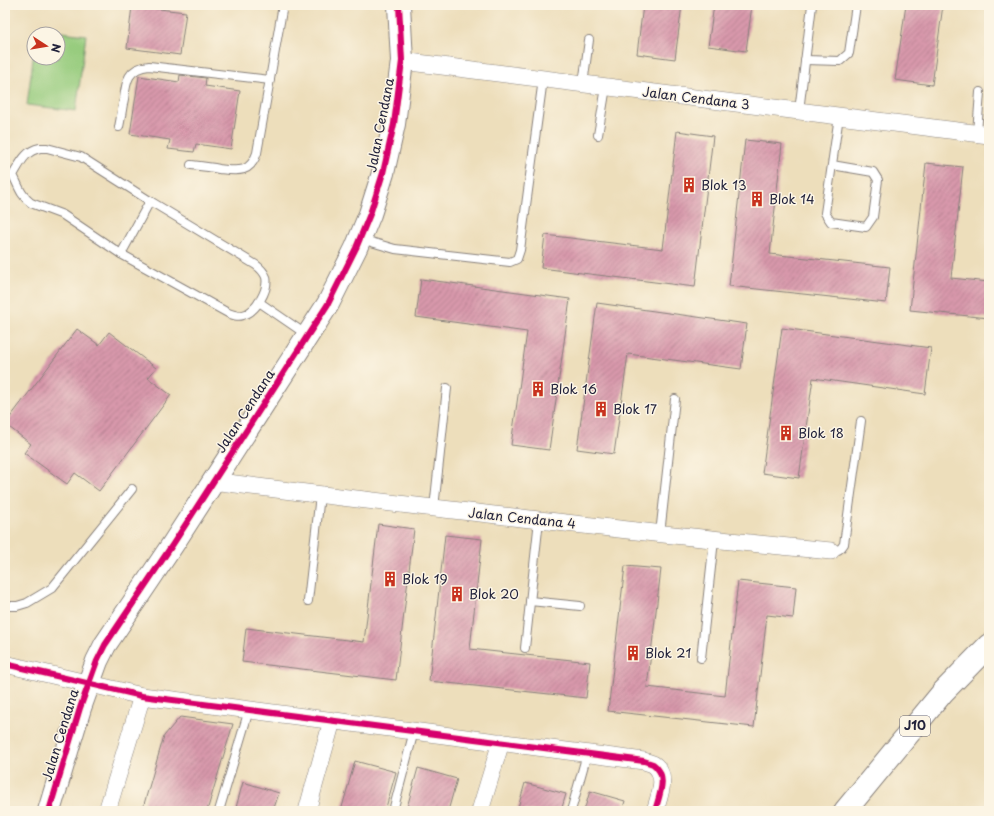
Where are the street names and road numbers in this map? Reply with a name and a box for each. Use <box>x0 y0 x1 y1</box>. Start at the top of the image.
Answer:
street label: Jalan Cendana <box>361 75 398 174</box>
street label: Jalan Cendana 3 <box>641 81 751 114</box>
street label: Jalan Cendana <box>210 365 279 456</box>
street label: Jalan Cendana 4 <box>467 502 577 533</box>
street label: Jalan Cendana <box>36 685 83 784</box>
road number: J10 <box>900 716 930 736</box>

